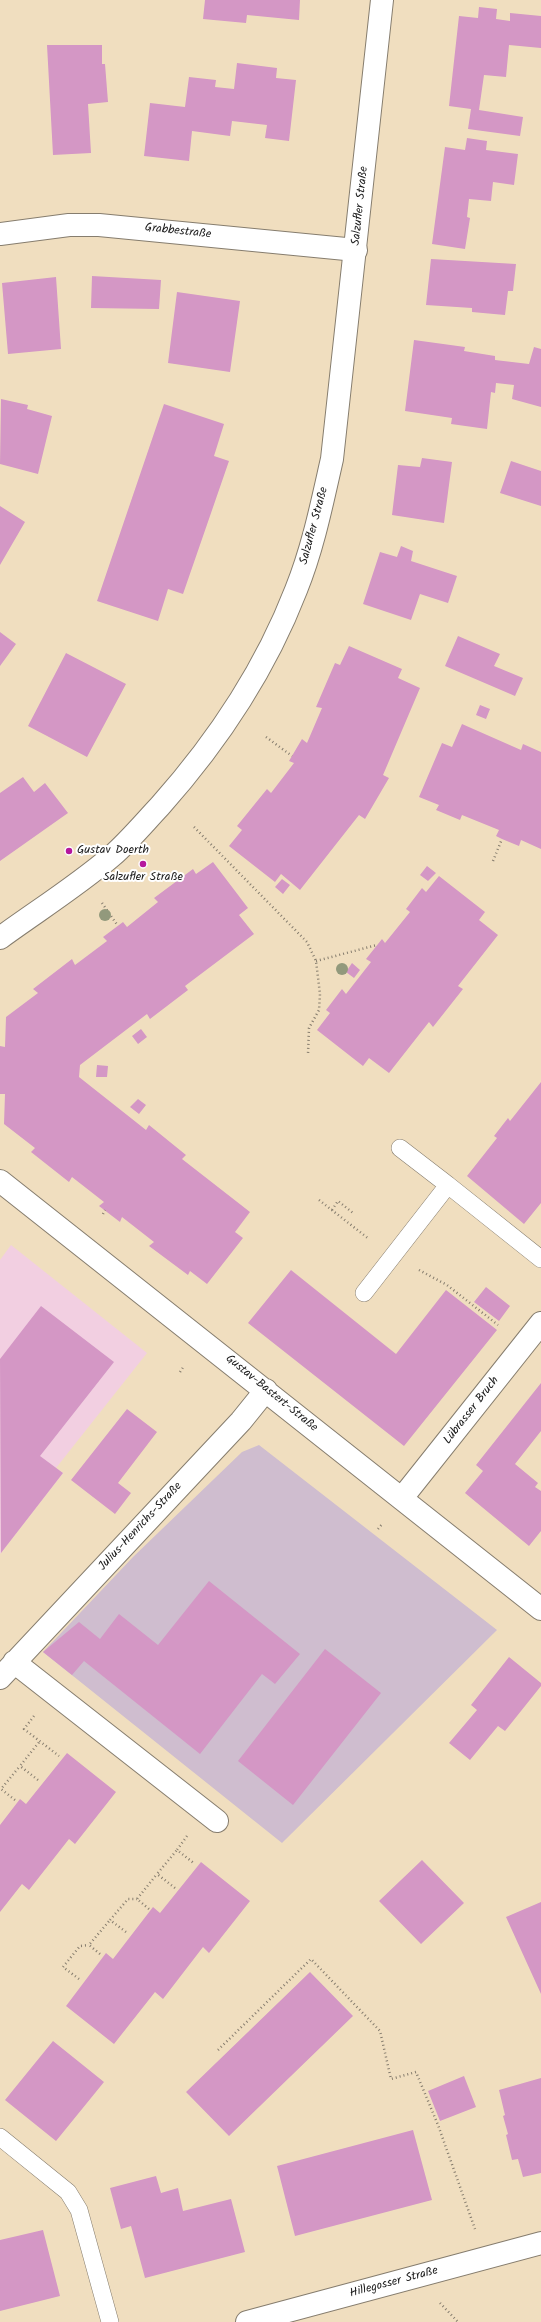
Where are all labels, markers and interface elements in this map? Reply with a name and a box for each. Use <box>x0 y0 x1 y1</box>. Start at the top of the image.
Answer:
street label: Salzufler Straße <box>350 166 372 246</box>
street label: Grabbestraße <box>144 221 212 243</box>
street label: Salzufler Straße <box>298 486 332 566</box>
place label: Gustav Doerth <box>77 844 149 858</box>
marker: Gustav Doerth <box>64 846 74 856</box>
marker: Salzufler Straße <box>138 859 148 869</box>
place label: Salzufler Straße <box>103 871 183 885</box>
street label: Gustav-Bastert-Straße <box>222 1352 320 1436</box>
street label: Lübrasser Bruch <box>441 1374 503 1448</box>
street label: Julius-Henrichs-Straße <box>96 1480 186 1574</box>
street label: Hillegosser Straße <box>348 2264 440 2302</box>

